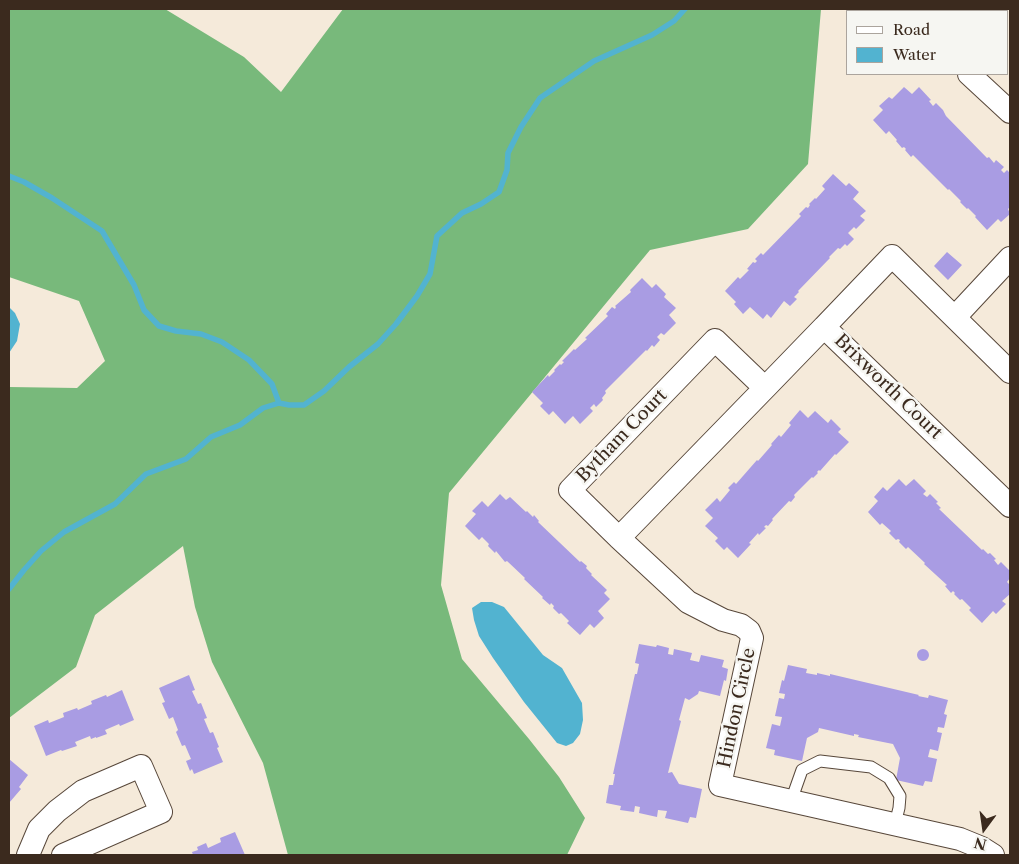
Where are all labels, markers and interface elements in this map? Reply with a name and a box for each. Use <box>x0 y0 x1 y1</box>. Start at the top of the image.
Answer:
legend <box>846 10 1009 75</box>
text: Road <box>893 20 930 39</box>
text: Water <box>893 45 936 64</box>
street label: Brixworth Court <box>830 330 946 444</box>
street label: Bytham Court <box>572 385 672 487</box>
street label: Hindon Circle <box>714 646 760 770</box>
north arrow <box>959 804 1009 854</box>
text: N <box>972 833 988 854</box>

